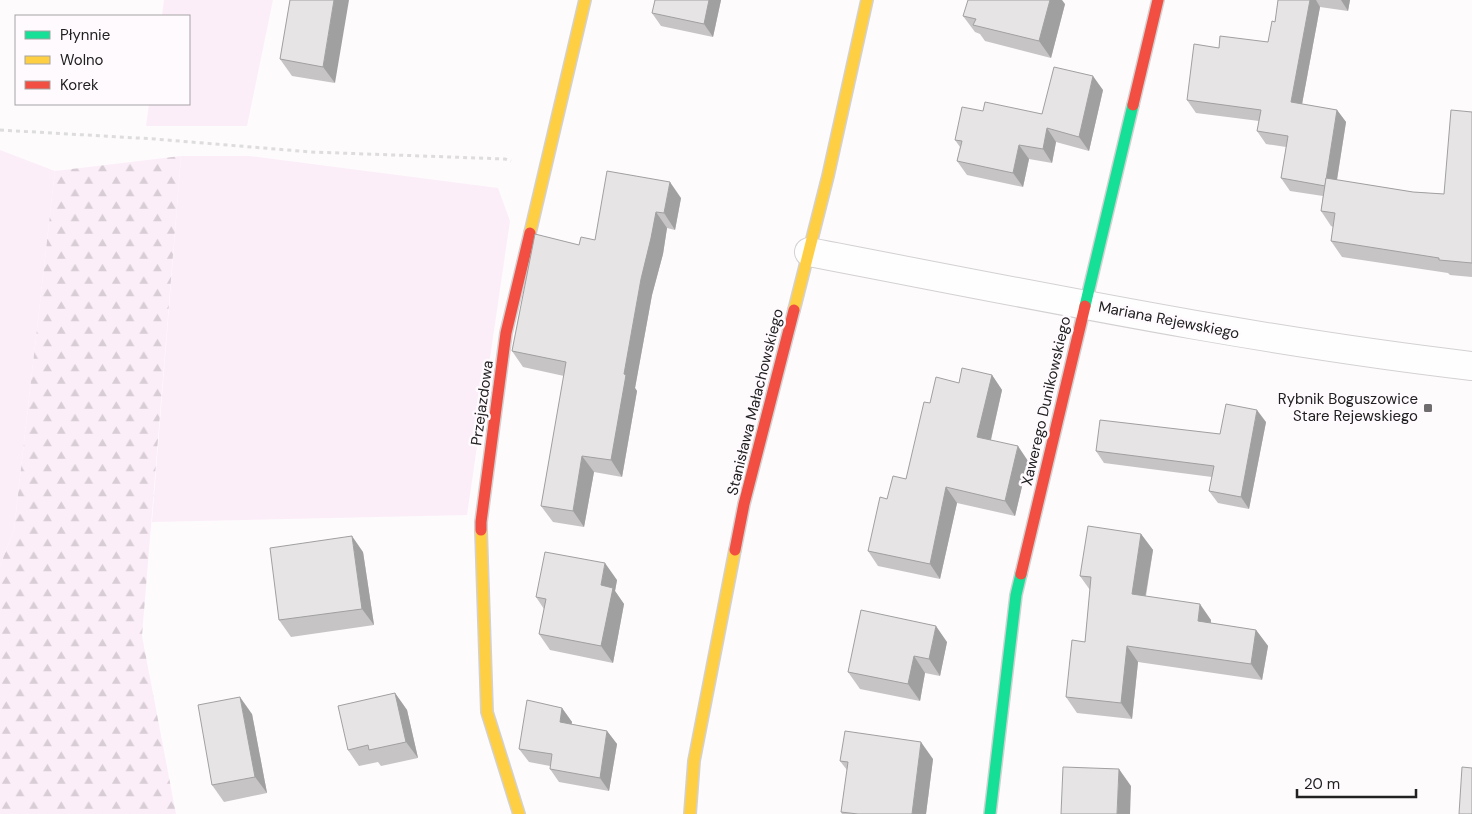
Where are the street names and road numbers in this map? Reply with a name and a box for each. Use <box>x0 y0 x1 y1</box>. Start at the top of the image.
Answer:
street label: Mariana Rejewskiego <box>1097 297 1241 344</box>
street label: Stanisława Małachowskiego <box>722 306 788 497</box>
street label: Xawerego Dunikowskiego <box>1017 314 1075 488</box>
street label: Przejazdowa <box>466 359 498 447</box>

